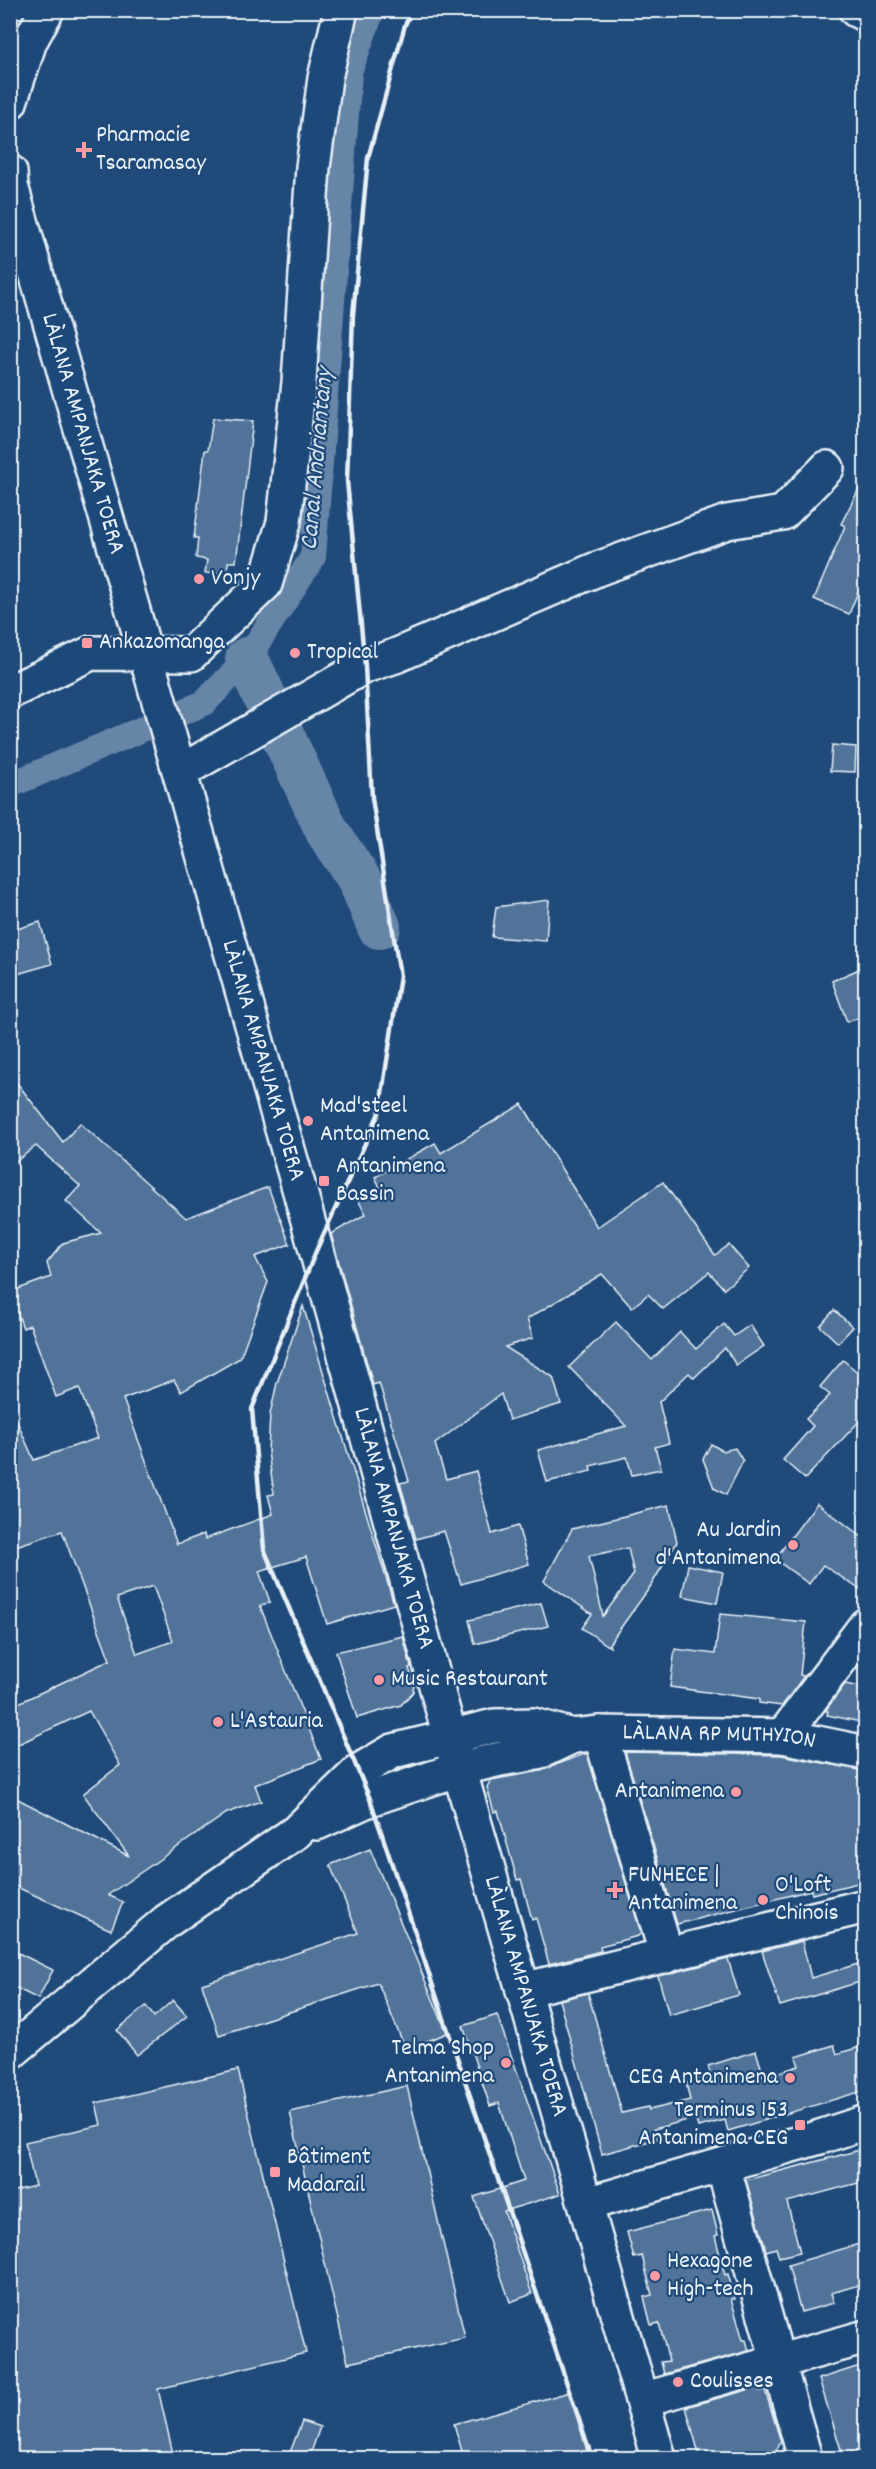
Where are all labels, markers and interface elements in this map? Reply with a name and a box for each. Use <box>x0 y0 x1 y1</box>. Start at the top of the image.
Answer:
place label: Pharmacie Tsaramasay <box>96 119 207 181</box>
marker: Pharmacie Tsaramasay <box>77 143 91 157</box>
street label: LÀLANA AMPANJAKA TOERA <box>31 309 133 558</box>
water label: Canal Andriantany <box>292 363 345 552</box>
place label: Vonjy <box>211 562 262 596</box>
marker: Vonjy <box>192 572 206 586</box>
place label: Ankazomanga <box>99 626 225 660</box>
marker: Ankazomanga <box>80 636 94 650</box>
place label: Tropical <box>307 636 379 670</box>
marker: Tropical <box>288 646 302 660</box>
street label: LÀLANA AMPANJAKA TOERA <box>212 936 313 1185</box>
place label: Mad'steel Antanimena <box>320 1090 430 1152</box>
marker: Mad'steel Antanimena <box>301 1114 315 1128</box>
place label: Antanimena Bassin <box>336 1150 446 1212</box>
marker: Antanimena Bassin <box>317 1174 331 1188</box>
street label: LÀLANA AMPANJAKA TOERA <box>343 1404 442 1653</box>
place label: Au Jardin d'Antanimena <box>656 1514 782 1576</box>
marker: Au Jardin d'Antanimena <box>786 1538 800 1552</box>
place label: Music Restaurant <box>391 1663 548 1697</box>
marker: Music Restaurant <box>372 1673 386 1687</box>
place label: L'Astauria <box>230 1705 324 1739</box>
marker: L'Astauria <box>211 1715 225 1729</box>
street label: LÀLANA RP MUTHYION <box>622 1716 819 1759</box>
place label: Antanimena <box>615 1775 725 1809</box>
marker: Antanimena <box>729 1785 743 1799</box>
place label: FUNHECE | Antanimena <box>628 1859 738 1921</box>
place label: O'Loft Chinois <box>775 1869 839 1931</box>
street label: LÀLANA AMPANJAKA TOERA <box>474 1872 576 2121</box>
marker: FUNHECE | Antanimena <box>606 1881 624 1899</box>
marker: O'Loft Chinois <box>756 1893 770 1907</box>
place label: Telma Shop Antanimena <box>385 2032 495 2094</box>
marker: Telma Shop Antanimena <box>499 2056 513 2070</box>
place label: CEG Antanimena <box>628 2061 779 2095</box>
marker: CEG Antanimena <box>783 2071 797 2085</box>
place label: Terminus 153 Antanimena CEG <box>638 2094 788 2156</box>
marker: Terminus 153 Antanimena CEG <box>793 2118 807 2132</box>
place label: Bâtiment Madarail <box>287 2141 371 2203</box>
marker: Bâtiment Madarail <box>268 2165 282 2179</box>
place label: Hexagone High-tech <box>667 2245 753 2307</box>
marker: Hexagone High-tech <box>648 2269 662 2283</box>
place label: Coulisses <box>690 2365 774 2399</box>
marker: Coulisses <box>671 2375 685 2389</box>

